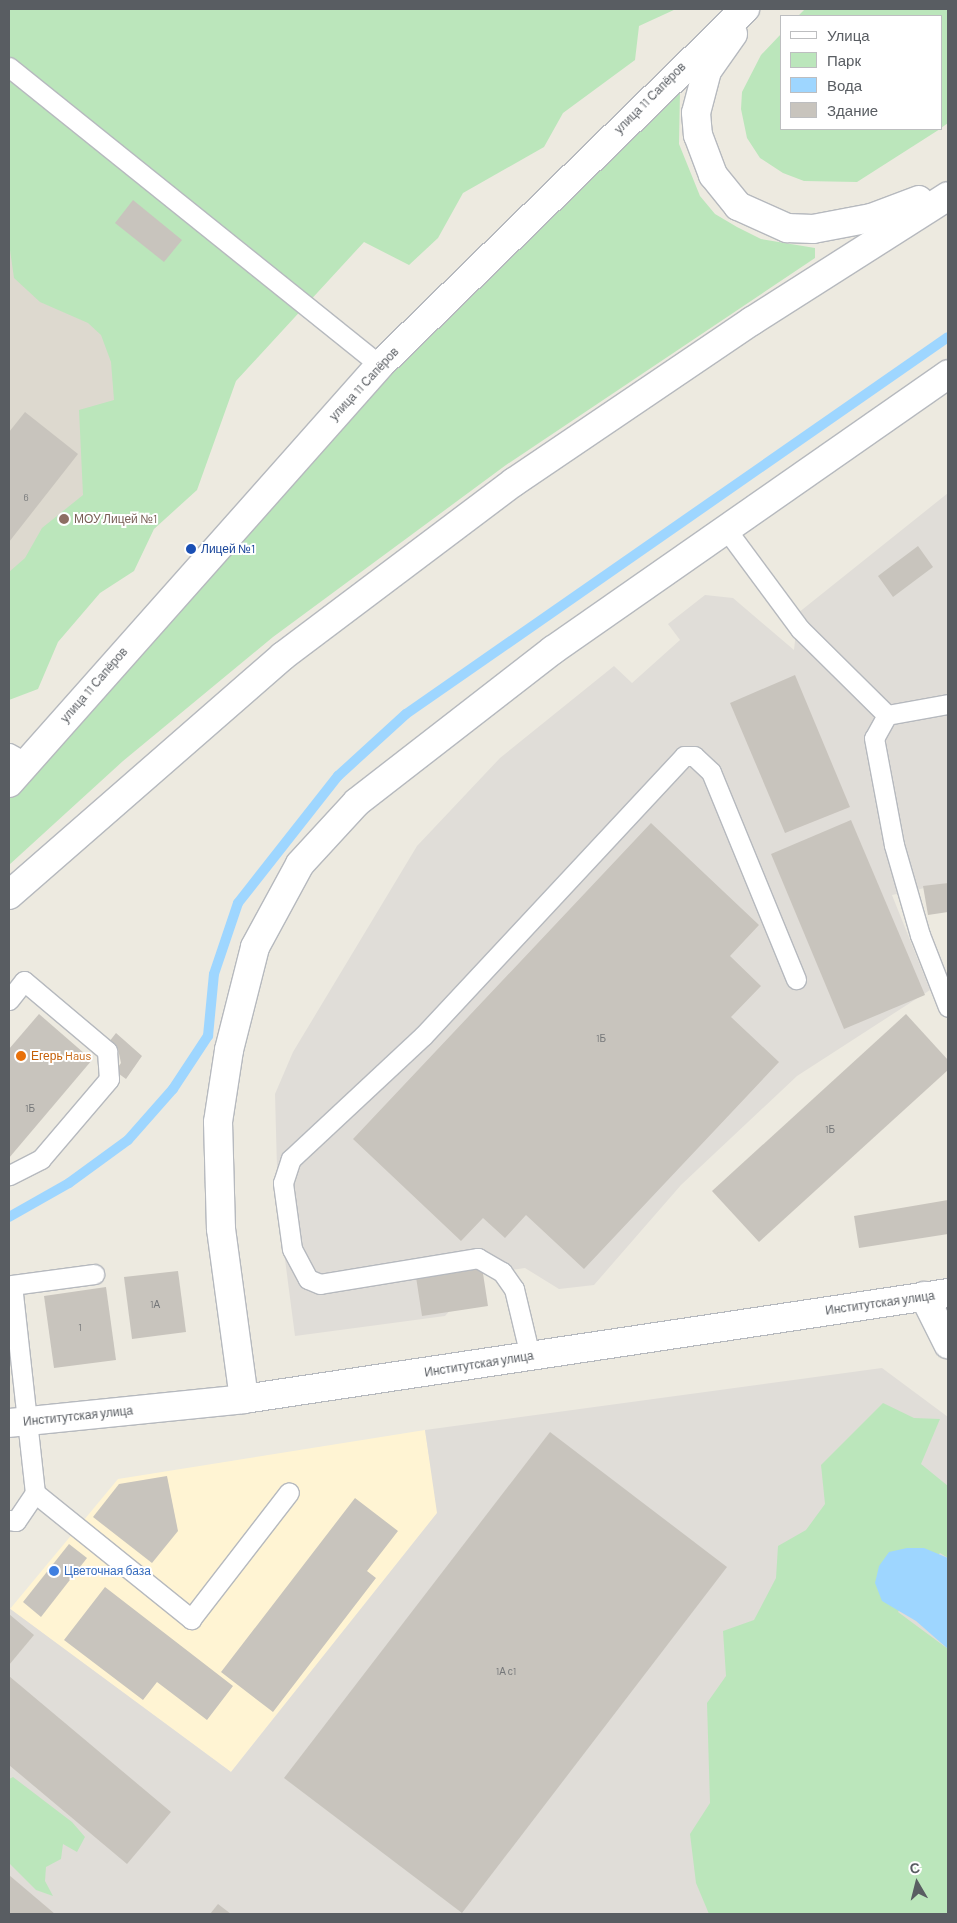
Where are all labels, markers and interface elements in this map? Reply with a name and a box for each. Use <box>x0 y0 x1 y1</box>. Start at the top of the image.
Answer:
legend <box>780 15 942 130</box>
text: Улица <box>827 26 870 44</box>
text: Парк <box>827 51 861 69</box>
street label: улица 11 Сапёров <box>611 59 689 137</box>
text: Вода <box>827 76 862 94</box>
text: Здание <box>827 101 878 119</box>
street label: улица 11 Сапёров <box>326 344 402 424</box>
house number: 6 <box>23 492 29 504</box>
place label: МОУ Лицей №1 <box>74 512 157 526</box>
marker: МОУ Лицей №1 <box>58 513 70 525</box>
place label: Лицей №1 <box>201 542 255 556</box>
marker: Лицей №1 <box>185 543 197 555</box>
street label: улица 11 Сапёров <box>58 645 130 725</box>
house number: 1Б <box>596 1033 606 1045</box>
place label: Егерь Haus <box>31 1049 91 1063</box>
marker: Егерь Haus <box>15 1050 27 1062</box>
house number: 1Б <box>25 1103 35 1115</box>
house number: 1Б <box>825 1124 835 1136</box>
street label: Институтская улица <box>824 1288 936 1318</box>
house number: 1А <box>150 1299 160 1311</box>
house number: 1 <box>78 1322 82 1334</box>
street label: Институтская улица <box>423 1348 535 1380</box>
street label: Институтская улица <box>22 1403 134 1429</box>
place label: Цветочная база <box>64 1564 151 1578</box>
marker: Цветочная база <box>48 1565 60 1577</box>
house number: 1А с1 <box>496 1666 516 1678</box>
north arrow <box>892 1858 942 1908</box>
text: С <box>909 1859 921 1877</box>

